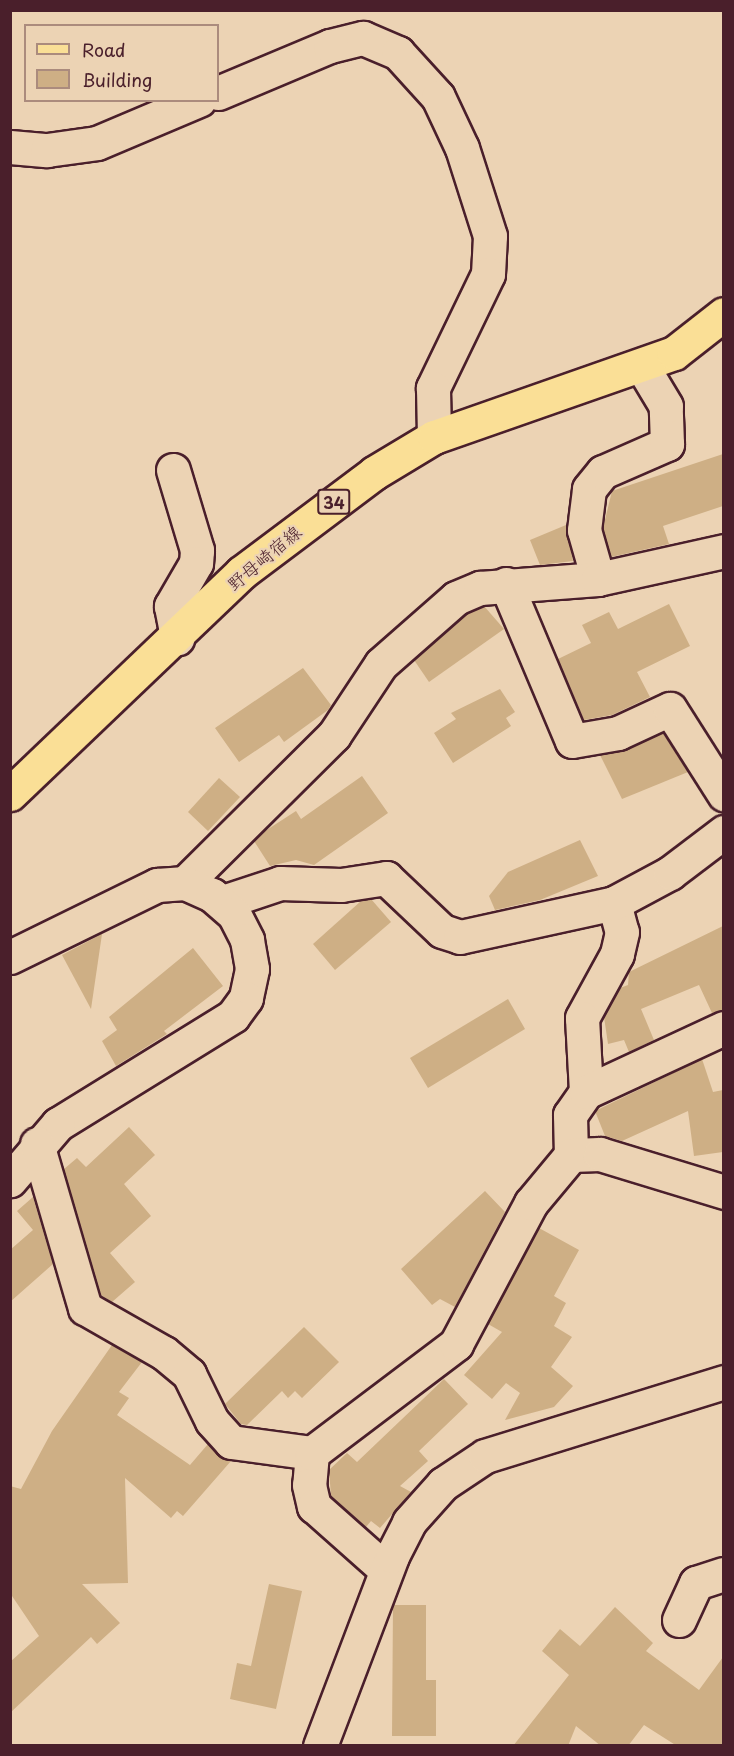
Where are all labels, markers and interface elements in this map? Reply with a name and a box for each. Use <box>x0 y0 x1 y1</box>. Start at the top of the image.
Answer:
legend <box>24 24 219 102</box>
text: Road <box>82 36 126 63</box>
text: Building <box>82 66 152 93</box>
road number: 34 <box>316 489 352 515</box>
street label: 野母崎宿線 <box>223 521 305 595</box>

